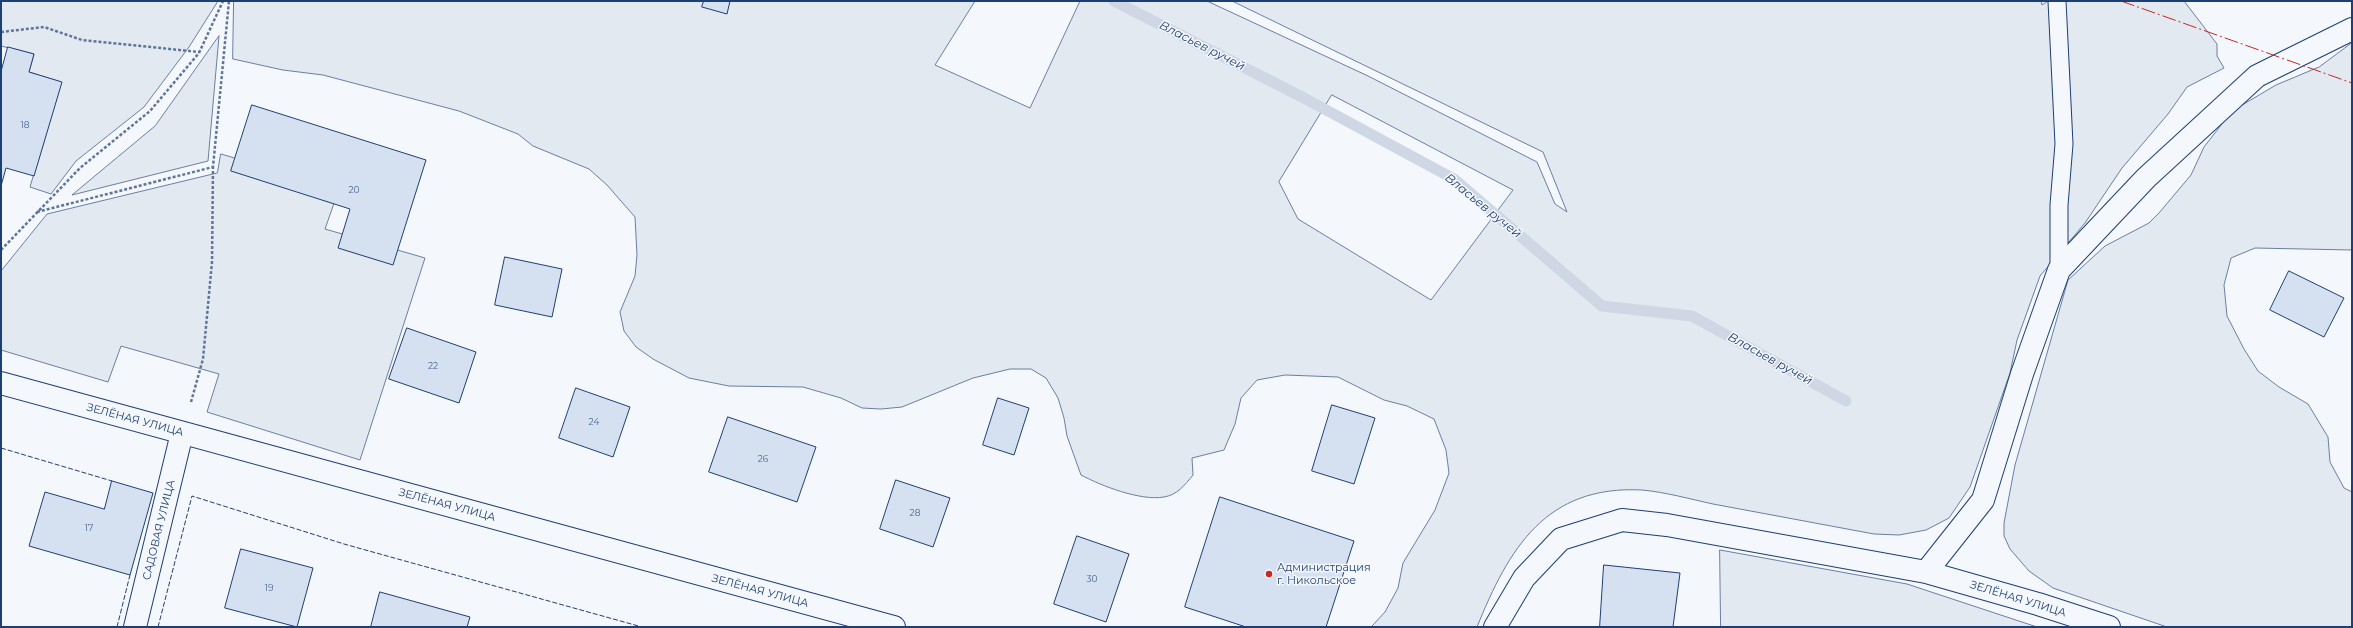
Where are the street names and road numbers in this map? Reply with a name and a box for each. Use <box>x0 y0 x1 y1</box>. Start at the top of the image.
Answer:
street label: ЗЕЛЁНАЯ УЛИЦА <box>85 401 185 439</box>
street label: САДОВАЯ УЛИЦА <box>140 478 178 582</box>
street label: ЗЕЛЁНАЯ УЛИЦА <box>397 486 497 524</box>
street label: ЗЕЛЁНАЯ УЛИЦА <box>710 572 810 610</box>
street label: ЗЕЛЁНАЯ УЛИЦА <box>1968 578 2068 620</box>

